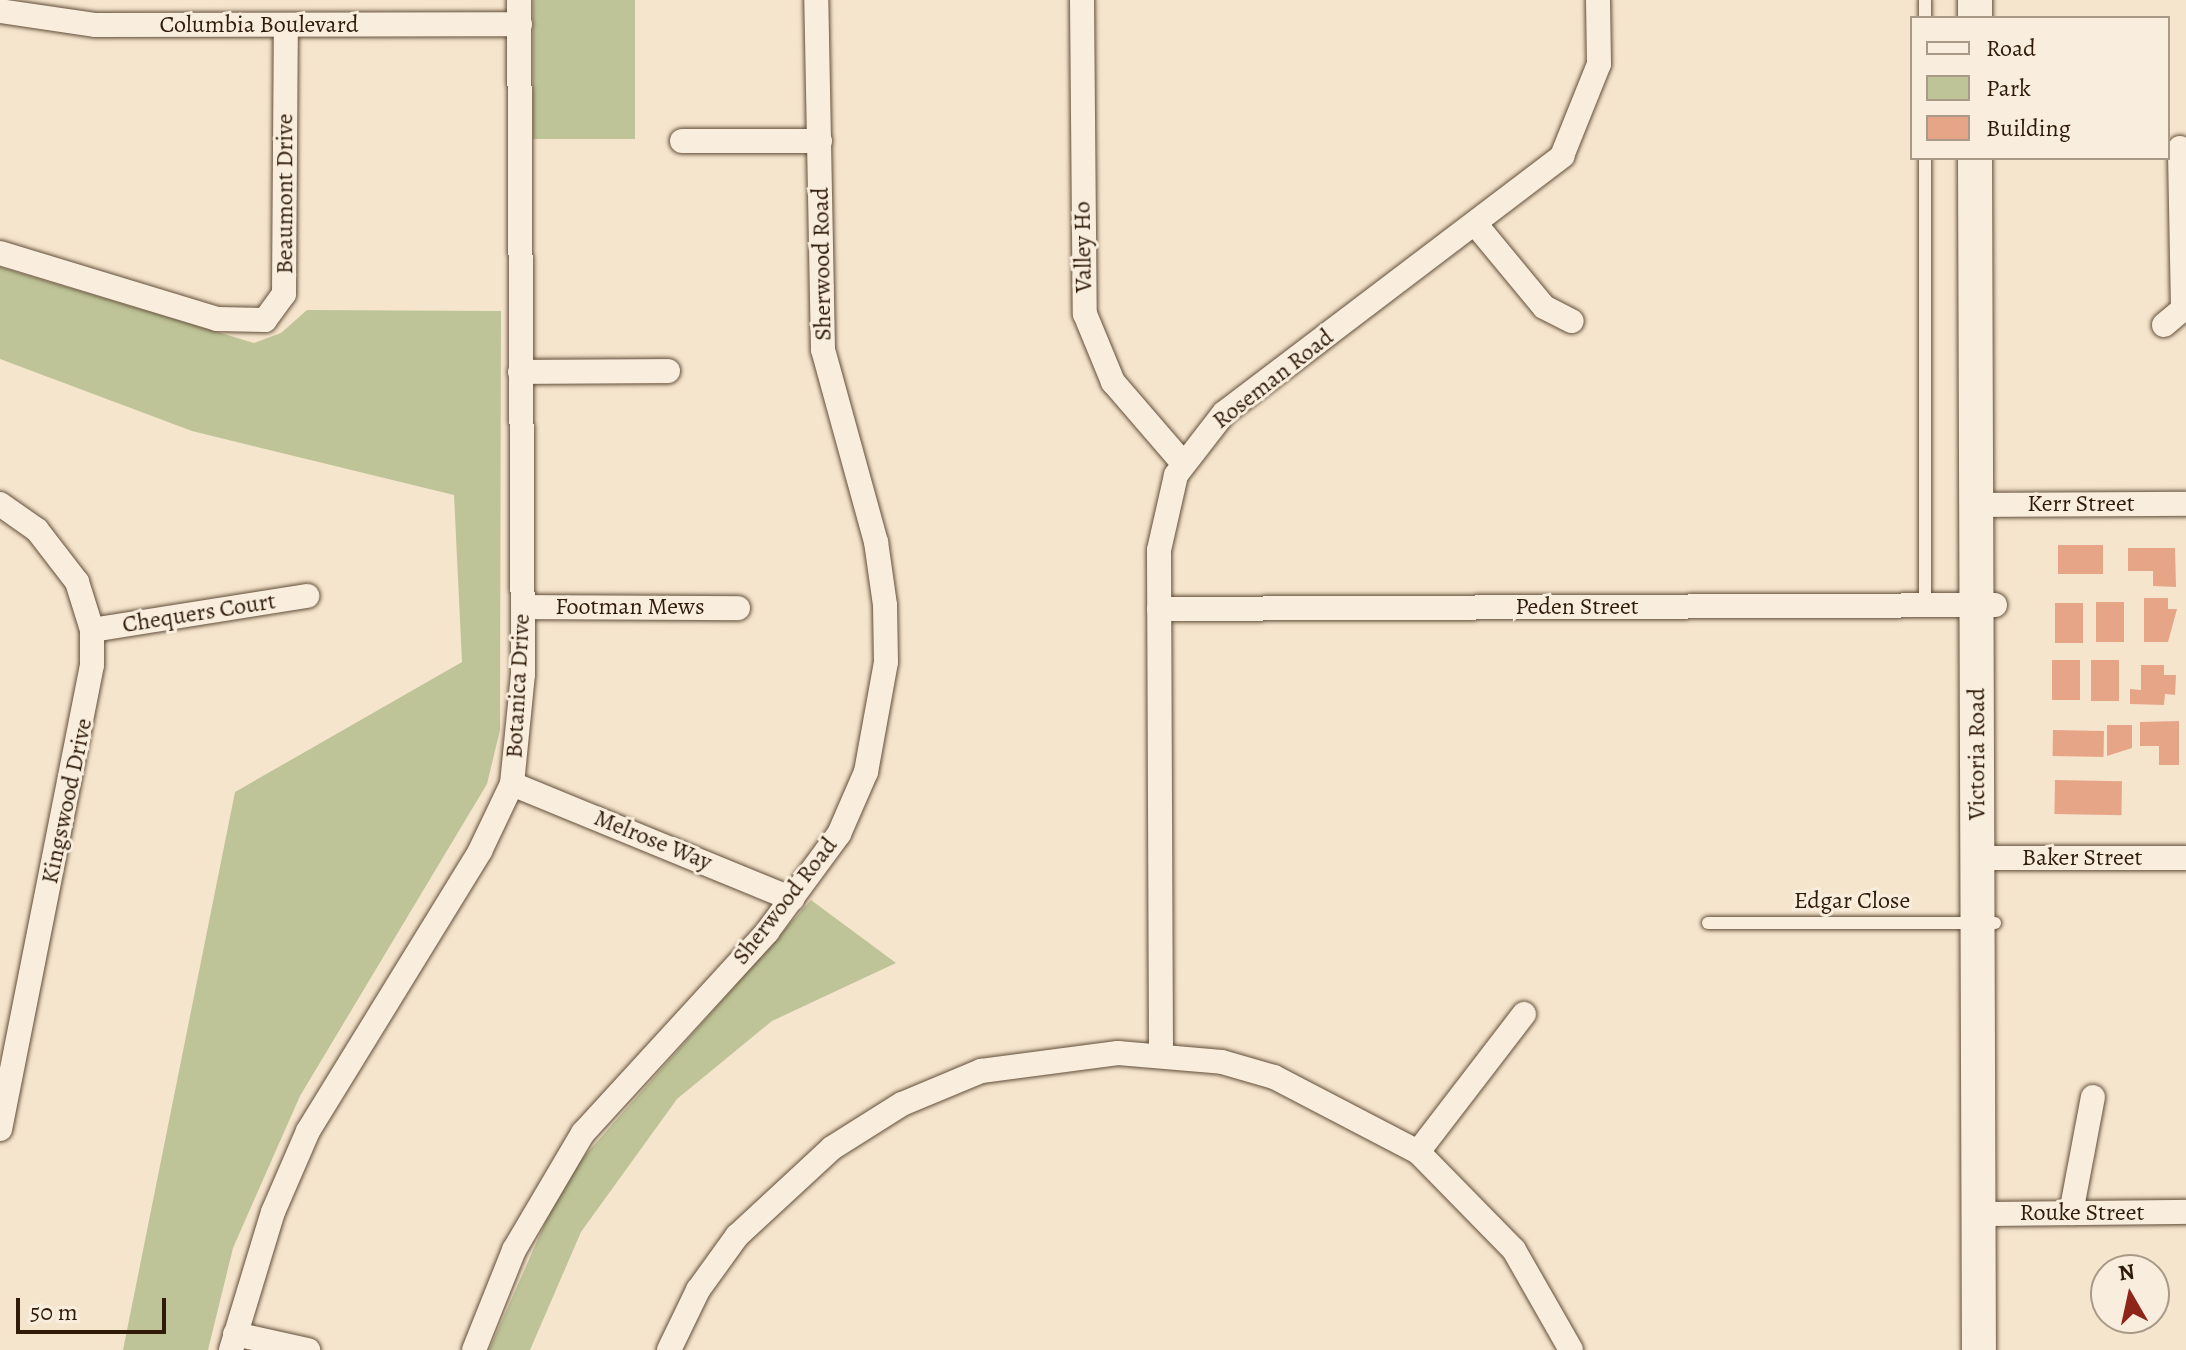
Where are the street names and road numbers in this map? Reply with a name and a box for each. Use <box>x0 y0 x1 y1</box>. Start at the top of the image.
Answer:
street label: Columbia Boulevard <box>159 11 359 39</box>
street label: Beaumont Drive <box>271 114 299 274</box>
street label: Sherwood Road <box>806 187 838 341</box>
street label: Valley Ho <box>1068 201 1098 293</box>
street label: Roseman Road <box>1207 323 1339 435</box>
street label: Kerr Street <box>2027 490 2135 518</box>
street label: Chequers Court <box>120 587 278 639</box>
street label: Footman Mews <box>555 593 705 621</box>
street label: Peden Street <box>1515 593 1639 621</box>
street label: Botanica Drive <box>500 613 536 759</box>
street label: Victoria Road <box>1963 688 1991 820</box>
street label: Kingswood Drive <box>35 716 99 886</box>
street label: Melrose Way <box>590 803 716 877</box>
street label: Sherwood Road <box>726 832 844 970</box>
street label: Baker Street <box>2022 844 2142 872</box>
street label: Edgar Close <box>1794 887 1910 915</box>
street label: Rouke Street <box>2020 1199 2144 1227</box>

